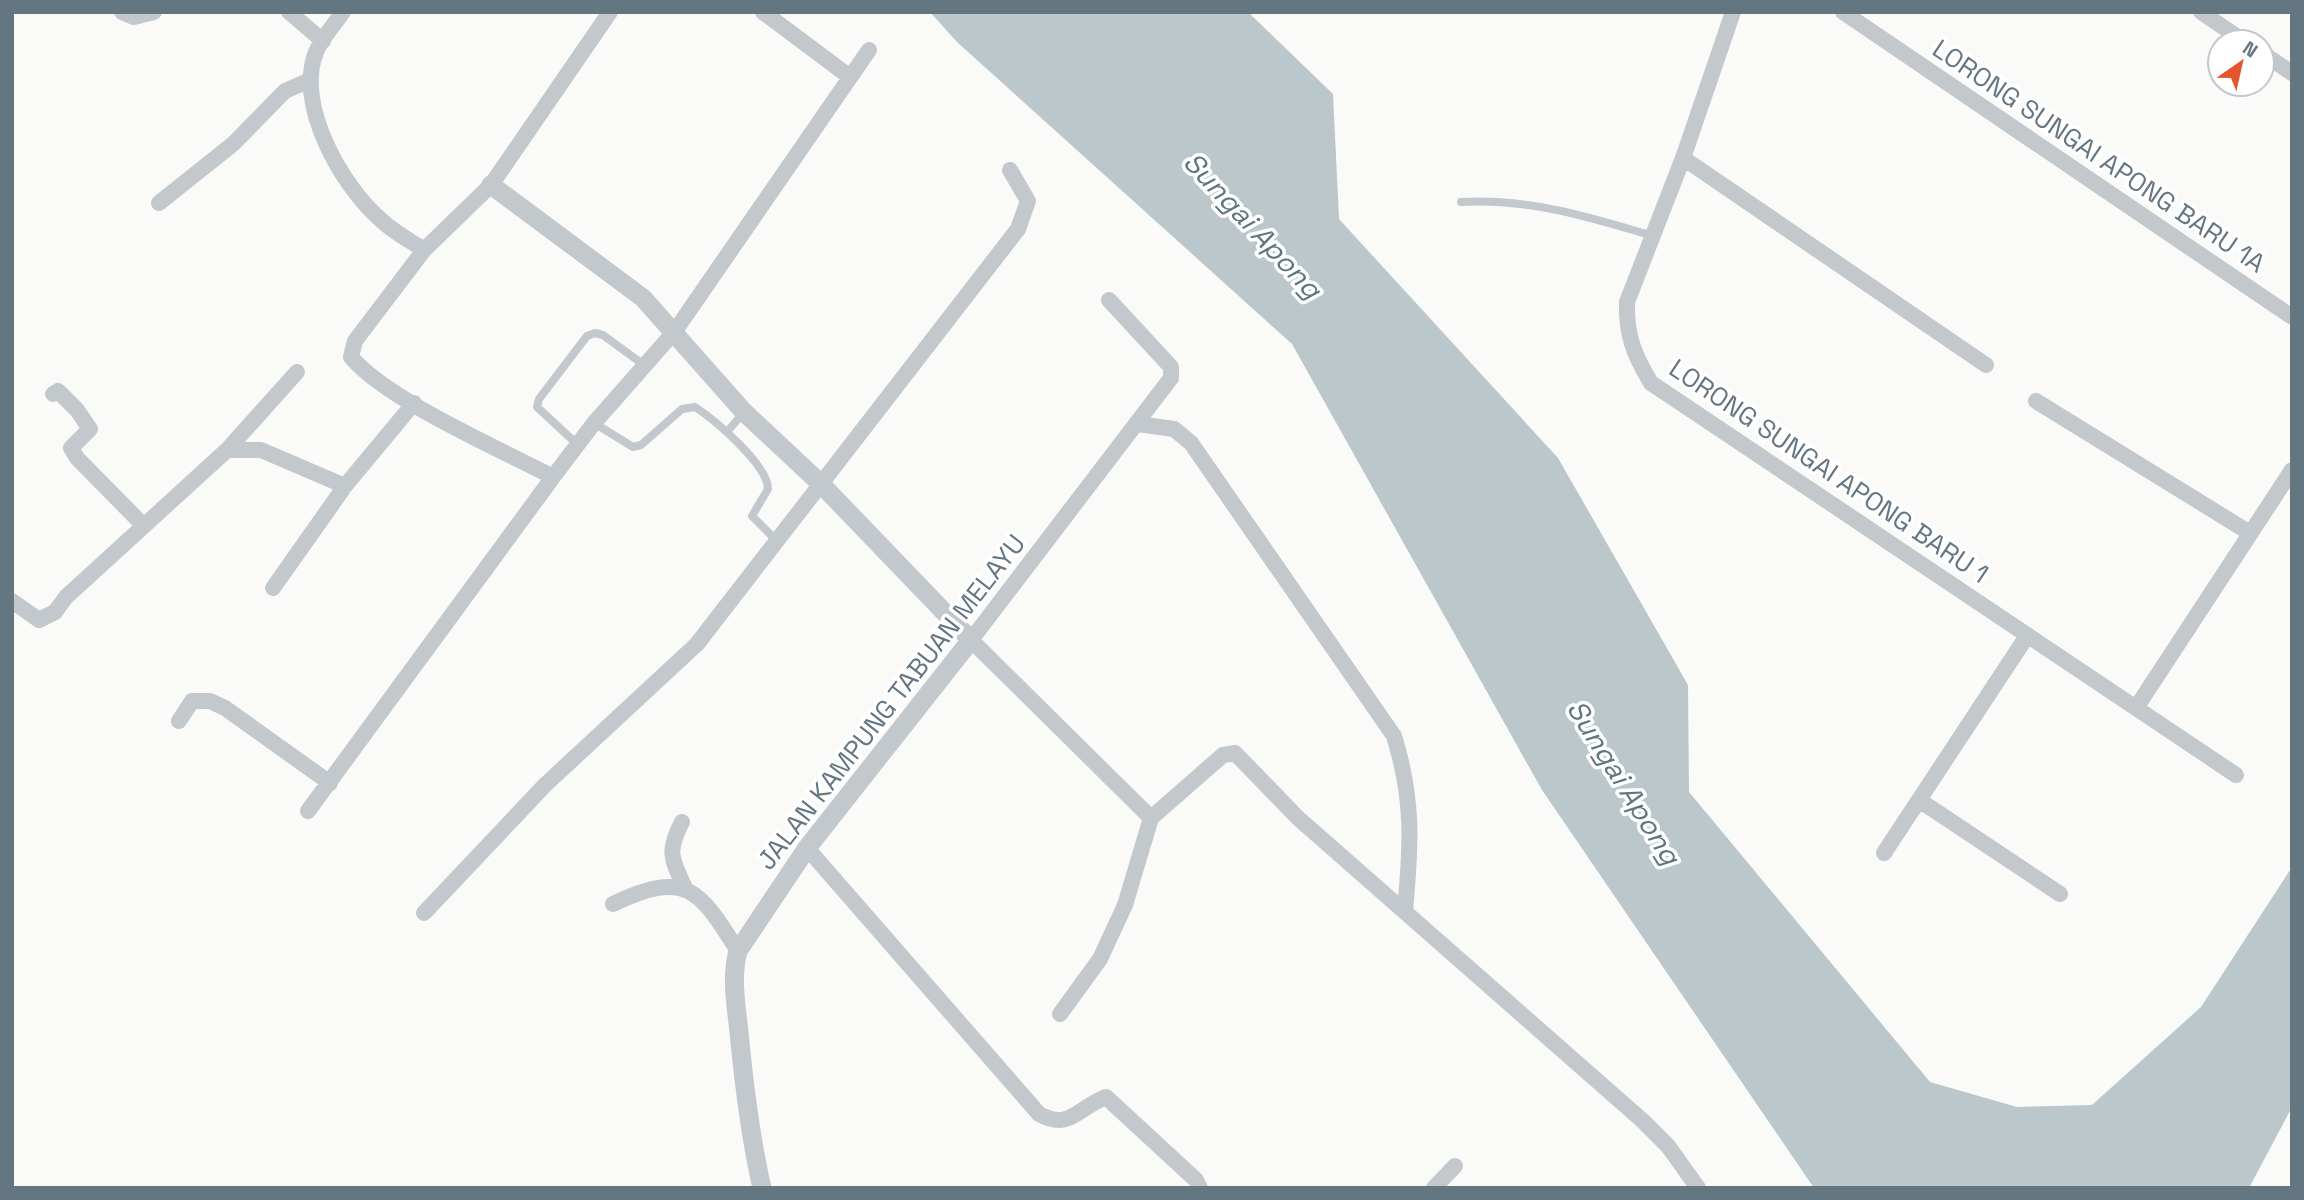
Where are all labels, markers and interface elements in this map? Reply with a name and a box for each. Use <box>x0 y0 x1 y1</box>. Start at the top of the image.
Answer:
north arrow <box>2206 28 2276 98</box>
street label: LORONG SUNGAI APONG BARU 1A <box>1927 33 2271 279</box>
water label: Sungai Apong <box>1176 144 1331 307</box>
street label: LORONG SUNGAI APONG BARU 1 <box>1663 351 1995 591</box>
street label: JALAN KAMPUNG TABUAN MELAYU <box>749 527 1033 877</box>
water label: Sungai Apong <box>1559 693 1690 873</box>

